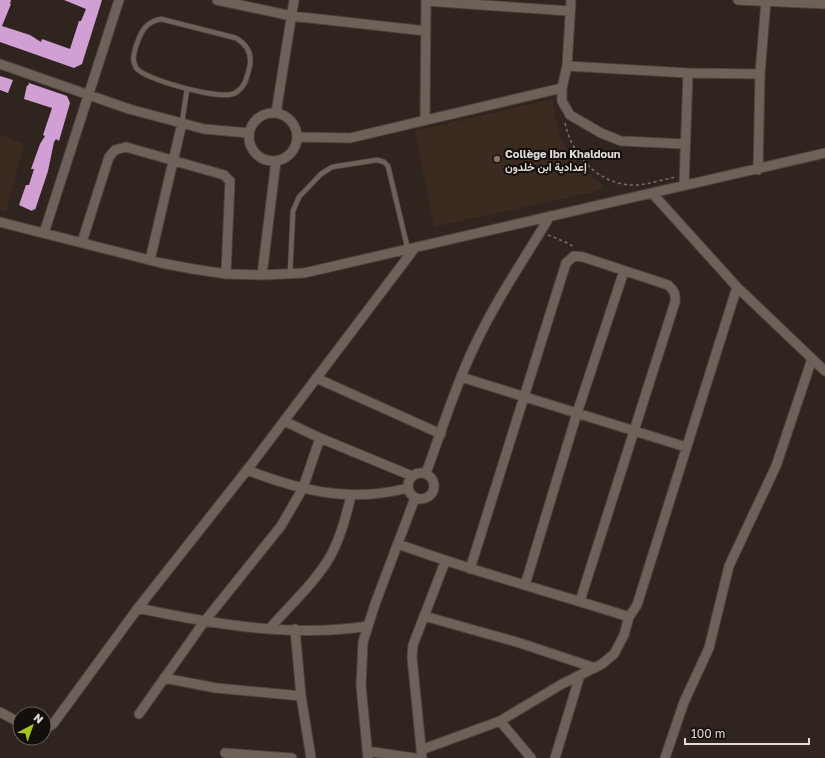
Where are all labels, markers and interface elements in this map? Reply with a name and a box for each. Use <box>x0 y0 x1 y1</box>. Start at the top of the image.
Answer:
place label: Collège Ibn Khaldoun إعدادية ابن خلدون <box>505 147 621 174</box>
marker: Collège Ibn Khaldoun إعدادية ابن خلدون <box>492 154 502 164</box>
north arrow <box>12 706 52 746</box>
text: N <box>31 710 46 726</box>
scale bar <box>685 720 809 746</box>
text: 100 m <box>691 726 725 741</box>

